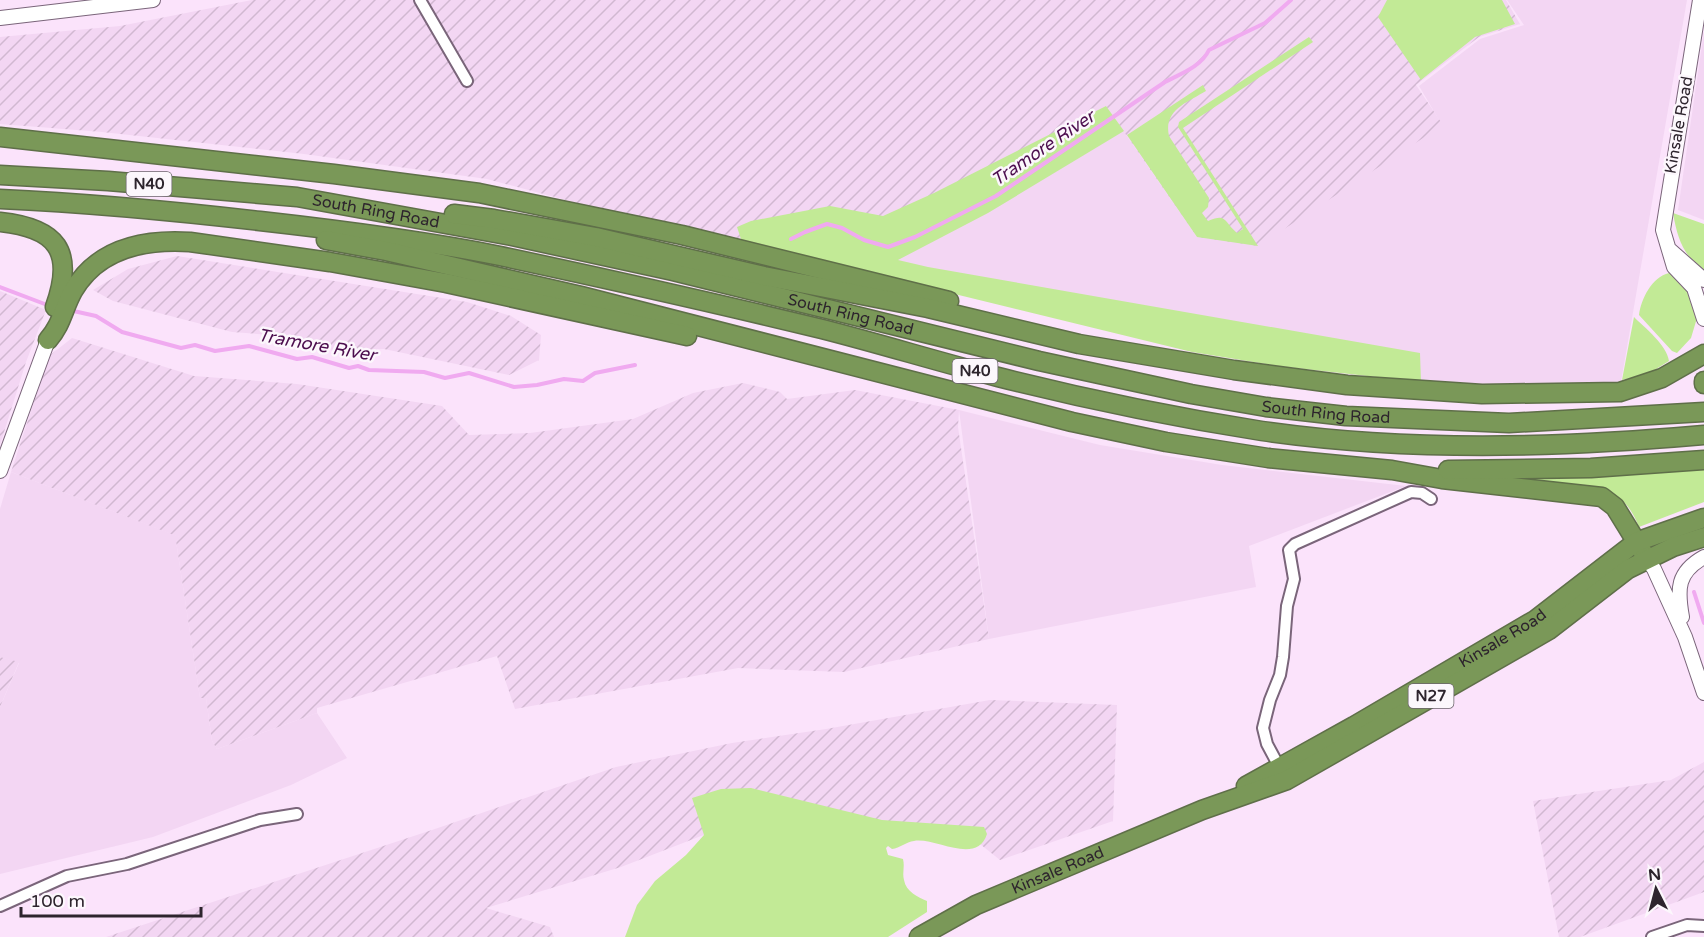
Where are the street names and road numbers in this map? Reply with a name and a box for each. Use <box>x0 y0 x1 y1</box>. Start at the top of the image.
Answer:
street label: Kinsale Road <box>1661 75 1697 175</box>
road number: N40 <box>126 172 172 196</box>
street label: South Ring Road <box>311 190 441 233</box>
street label: South Ring Road <box>786 290 916 340</box>
road number: N40 <box>952 359 998 383</box>
street label: South Ring Road <box>1261 397 1391 428</box>
street label: Kinsale Road <box>1455 605 1551 672</box>
road number: N27 <box>1408 684 1454 708</box>
street label: Kinsale Road <box>1008 842 1107 899</box>

